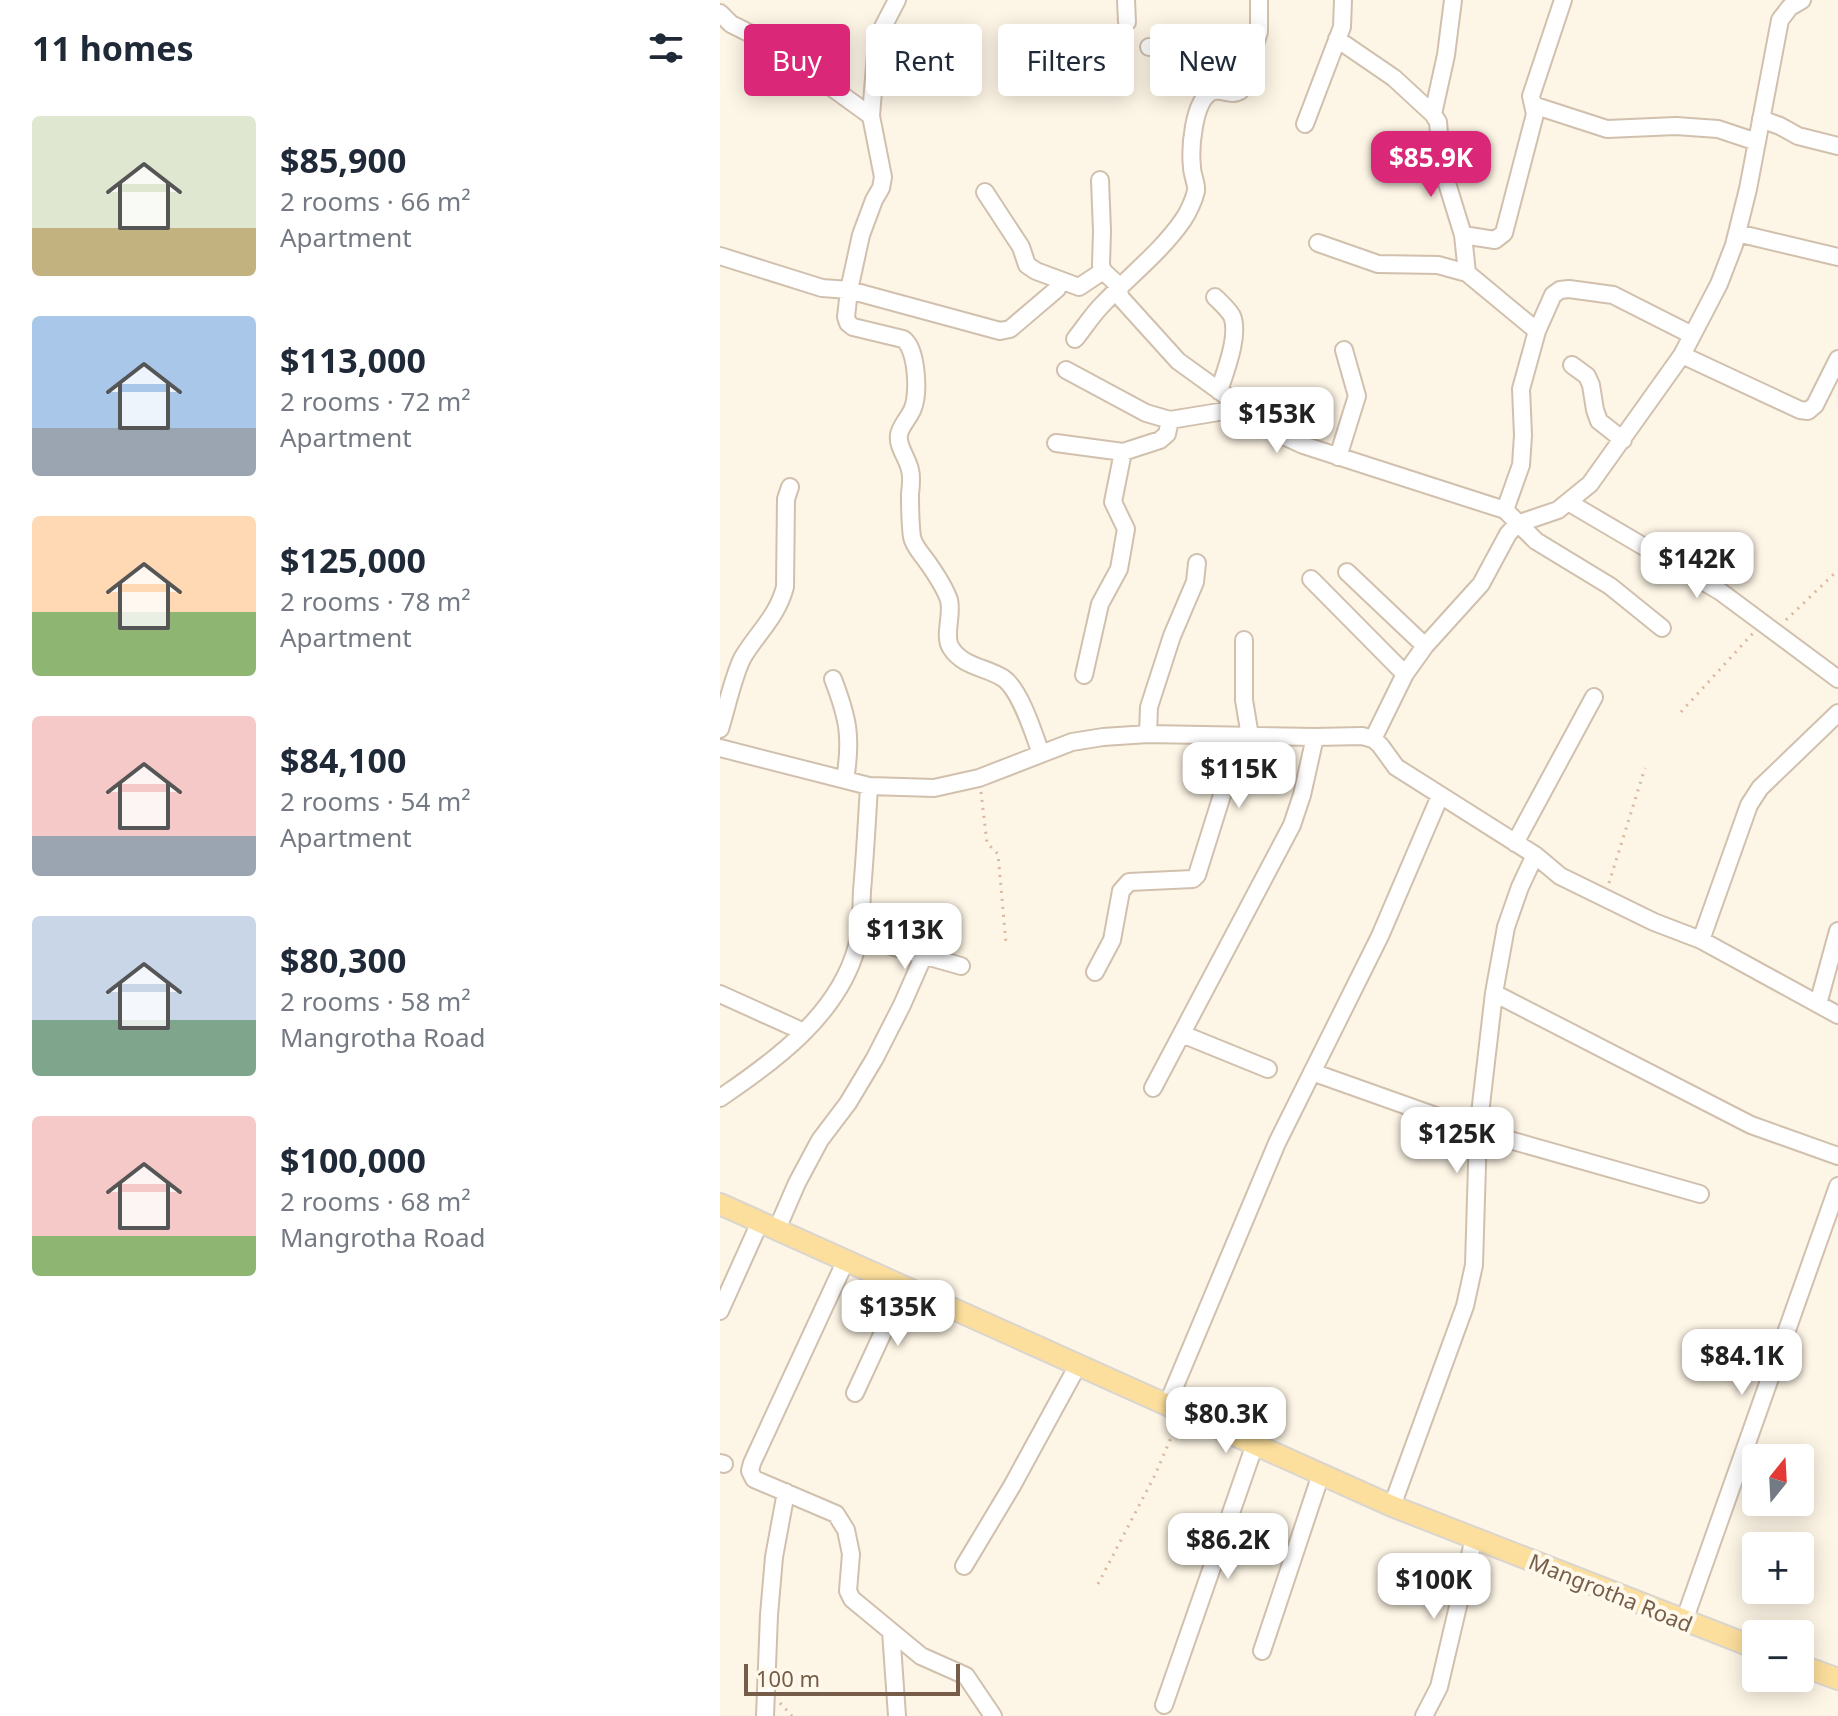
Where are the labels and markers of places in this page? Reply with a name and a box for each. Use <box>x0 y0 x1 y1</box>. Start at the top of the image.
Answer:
pin: $85.9K <box>1366 131 1496 199</box>
pin: $153K <box>1221 387 1333 455</box>
pin: $142K <box>1641 532 1753 600</box>
pin: $115K <box>1183 742 1295 810</box>
pin: $113K <box>849 903 961 971</box>
pin: $125K <box>1401 1107 1513 1175</box>
pin: $135K <box>842 1280 954 1348</box>
pin: $84.1K <box>1677 1329 1807 1397</box>
pin: $80.3K <box>1161 1387 1291 1455</box>
pin: $86.2K <box>1163 1513 1293 1581</box>
pin: $100K <box>1378 1553 1490 1621</box>

